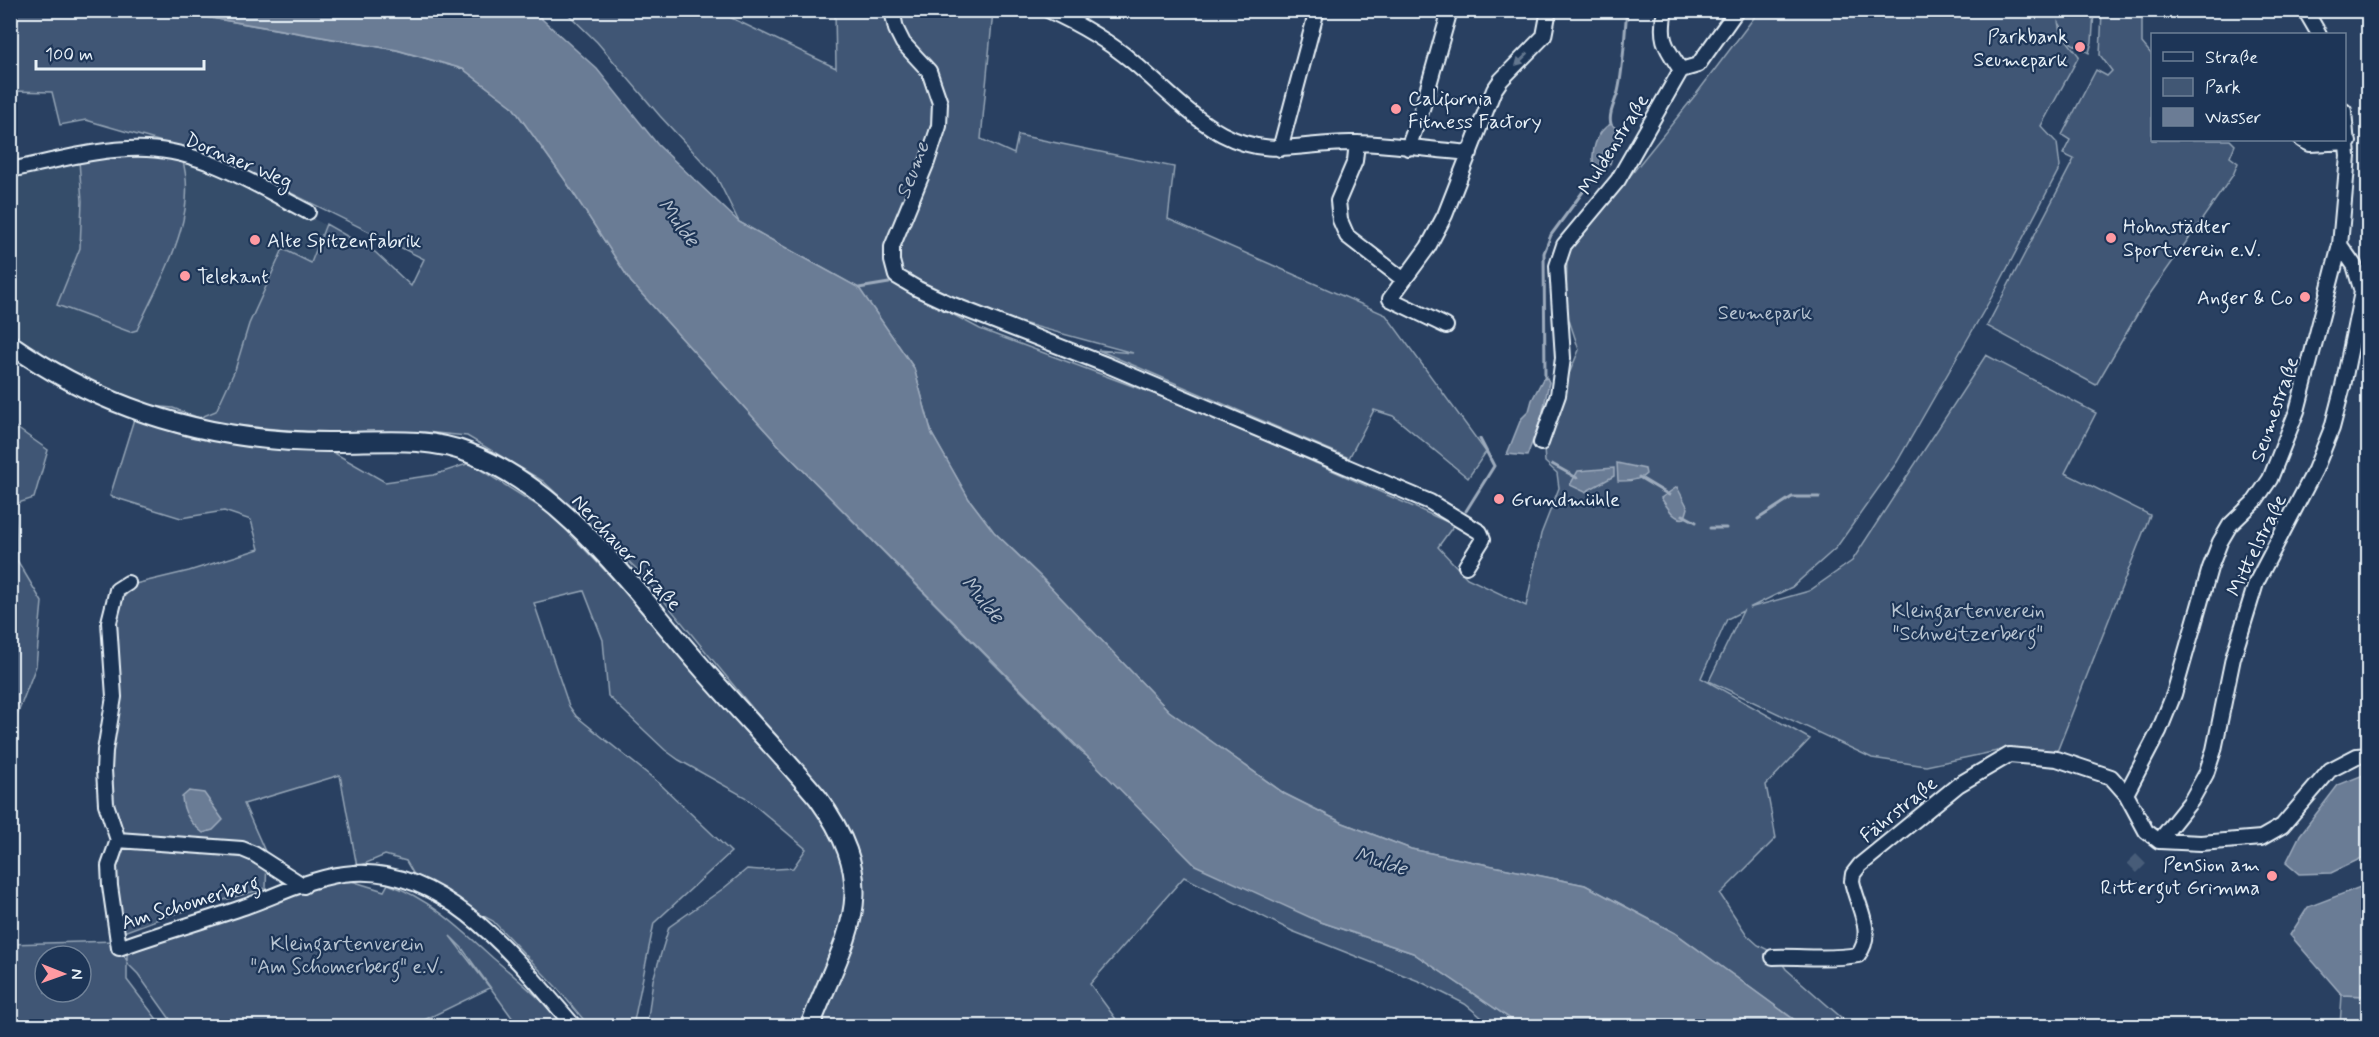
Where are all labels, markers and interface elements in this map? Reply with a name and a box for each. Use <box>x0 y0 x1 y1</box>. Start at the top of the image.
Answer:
place label: Parkbank Seumepark <box>1973 24 2068 74</box>
scale bar <box>36 33 204 71</box>
legend <box>2151 33 2346 141</box>
marker: Parkbank Seumepark <box>2073 40 2087 54</box>
text: 100 m <box>45 43 93 67</box>
text: Straße <box>2205 46 2258 70</box>
one-way arrow <box>1514 52 1529 66</box>
text: Park <box>2205 76 2241 100</box>
place label: California Fitness Factory <box>1408 86 1542 136</box>
street label: Muldenstraße <box>1573 89 1656 200</box>
marker: California Fitness Factory <box>1389 102 1403 116</box>
text: Wasser <box>2205 106 2262 130</box>
street label: Dornaer Weg <box>180 127 296 197</box>
water label: Seume <box>889 137 937 203</box>
water label: Mulde <box>651 193 706 254</box>
place label: Hohnstädter Sportverein e.V. <box>2123 214 2261 264</box>
place label: Alte Spitzenfabrik <box>267 228 421 255</box>
marker: Hohnstädter Sportverein e.V. <box>2104 231 2118 245</box>
marker: Alte Spitzenfabrik <box>248 233 262 247</box>
place label: Telekant <box>197 264 269 291</box>
marker: Telekant <box>178 269 192 283</box>
place label: Anger & Co <box>2197 285 2293 314</box>
marker: Anger & Co <box>2298 290 2312 304</box>
park label: Seumepark <box>1718 300 1812 327</box>
street label: Seumestraße <box>2245 353 2306 466</box>
place label: Grundmühle <box>1511 487 1620 514</box>
street label: Nerchauer Straße <box>565 489 687 617</box>
street label: Mittelstraße <box>2221 490 2294 601</box>
marker: Grundmühle <box>1492 492 1506 506</box>
water label: Mulde <box>954 570 1011 630</box>
park label: Kleingartenverein "Schweitzerberg" <box>1891 598 2045 650</box>
street label: Fährstraße <box>1855 770 1943 850</box>
water label: Mulde <box>1351 841 1412 884</box>
place label: Pension am Rittergut Grimma <box>2101 852 2260 904</box>
marker: Pension am Rittergut Grimma <box>2265 869 2279 883</box>
street label: Am Schomerberg <box>118 870 263 939</box>
park label: Kleingartenverein "Am Schomerberg" e.V. <box>251 931 443 983</box>
north arrow <box>33 944 93 1004</box>
text: N <box>66 969 87 980</box>

